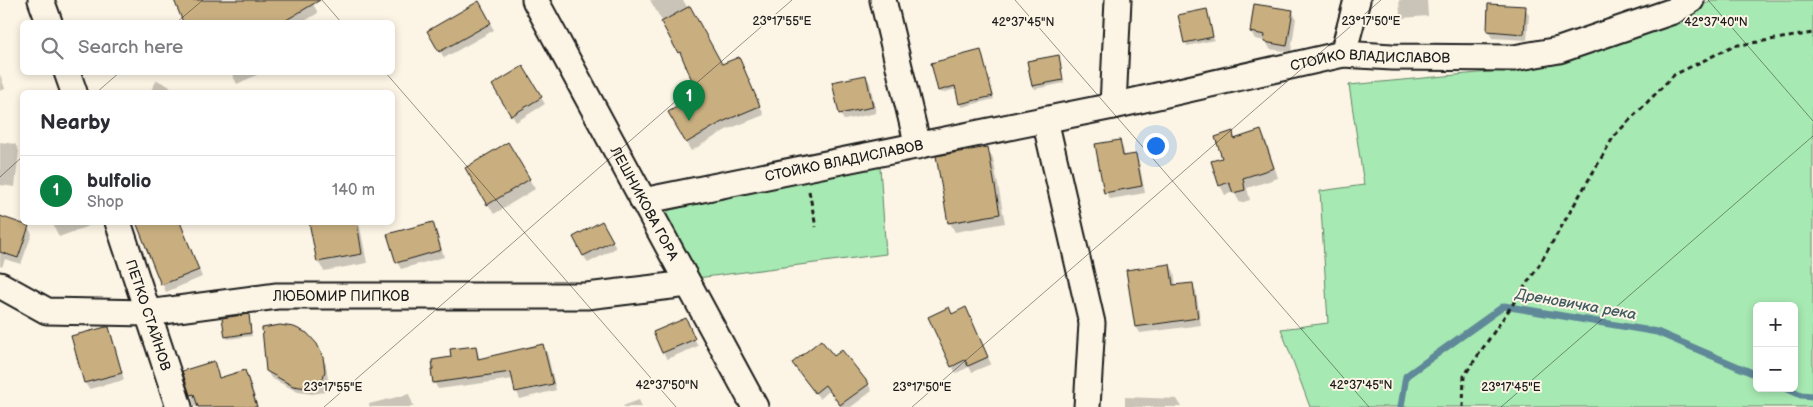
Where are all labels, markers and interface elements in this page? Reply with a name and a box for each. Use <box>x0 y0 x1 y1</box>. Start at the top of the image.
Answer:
text: 23°17'55"E <box>753 14 812 29</box>
text: 23°17'50"E <box>1341 14 1401 29</box>
text: 42°37'45"N <box>991 15 1055 30</box>
text: 42°37'40"N <box>1684 15 1748 30</box>
search box <box>20 20 395 75</box>
icon: search <box>38 34 66 62</box>
text: Search here <box>78 36 183 59</box>
street label: СТОЙКО ВЛАДИСЛАВОВ <box>1289 46 1450 75</box>
pin: 1 <box>673 80 705 121</box>
text: Nearby <box>40 110 110 135</box>
your location <box>1143 133 1169 159</box>
street label: СТОЙКО ВЛАДИСЛАВОВ <box>763 137 925 185</box>
street label: ЛЕШНИКОВА ГОРА <box>606 143 682 264</box>
text: bulfolio <box>87 170 151 193</box>
text: 1 <box>53 181 59 200</box>
text: 140 m <box>332 181 375 200</box>
text: Shop <box>87 193 124 212</box>
street label: ПЕТКО СТАЙНОВ <box>122 257 175 373</box>
water label: Дреновичка река <box>1513 284 1638 324</box>
street label: ЛЮБОМИР ПИПКОВ <box>272 288 409 305</box>
map controls <box>1753 302 1798 392</box>
button: + <box>1753 302 1798 347</box>
button: − <box>1753 347 1798 392</box>
text: 42°37'50"N <box>636 378 698 393</box>
text: 42°37'45"N <box>1329 378 1393 393</box>
text: 23°17'55"E <box>304 380 363 395</box>
text: 23°17'50"E <box>892 380 952 395</box>
text: 23°17'45"E <box>1481 380 1541 395</box>

